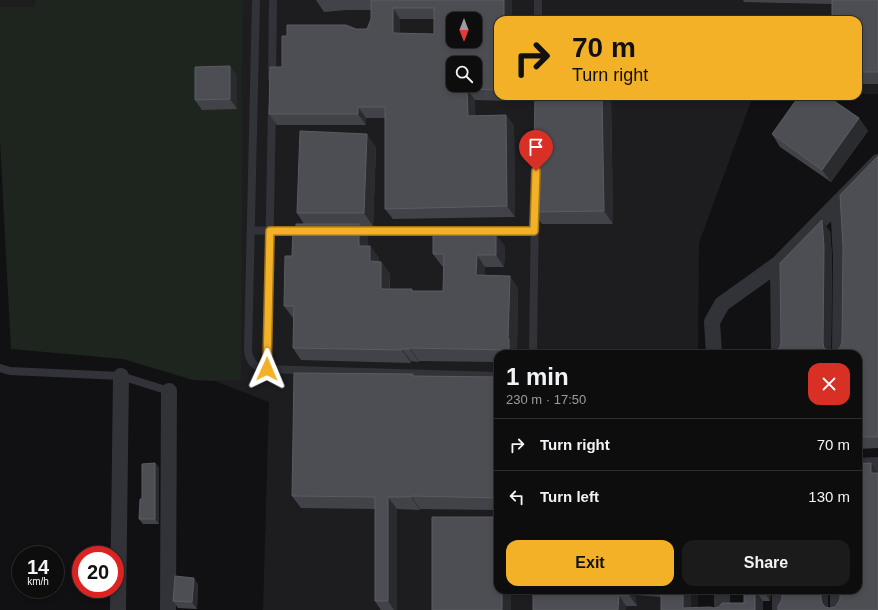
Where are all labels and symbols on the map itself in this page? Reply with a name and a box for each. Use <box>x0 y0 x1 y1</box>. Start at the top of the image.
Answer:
north arrow <box>446 12 482 48</box>
pin <box>519 130 553 171</box>
position arrow <box>246 348 288 390</box>
speed limit sign: 20 <box>72 546 124 598</box>

